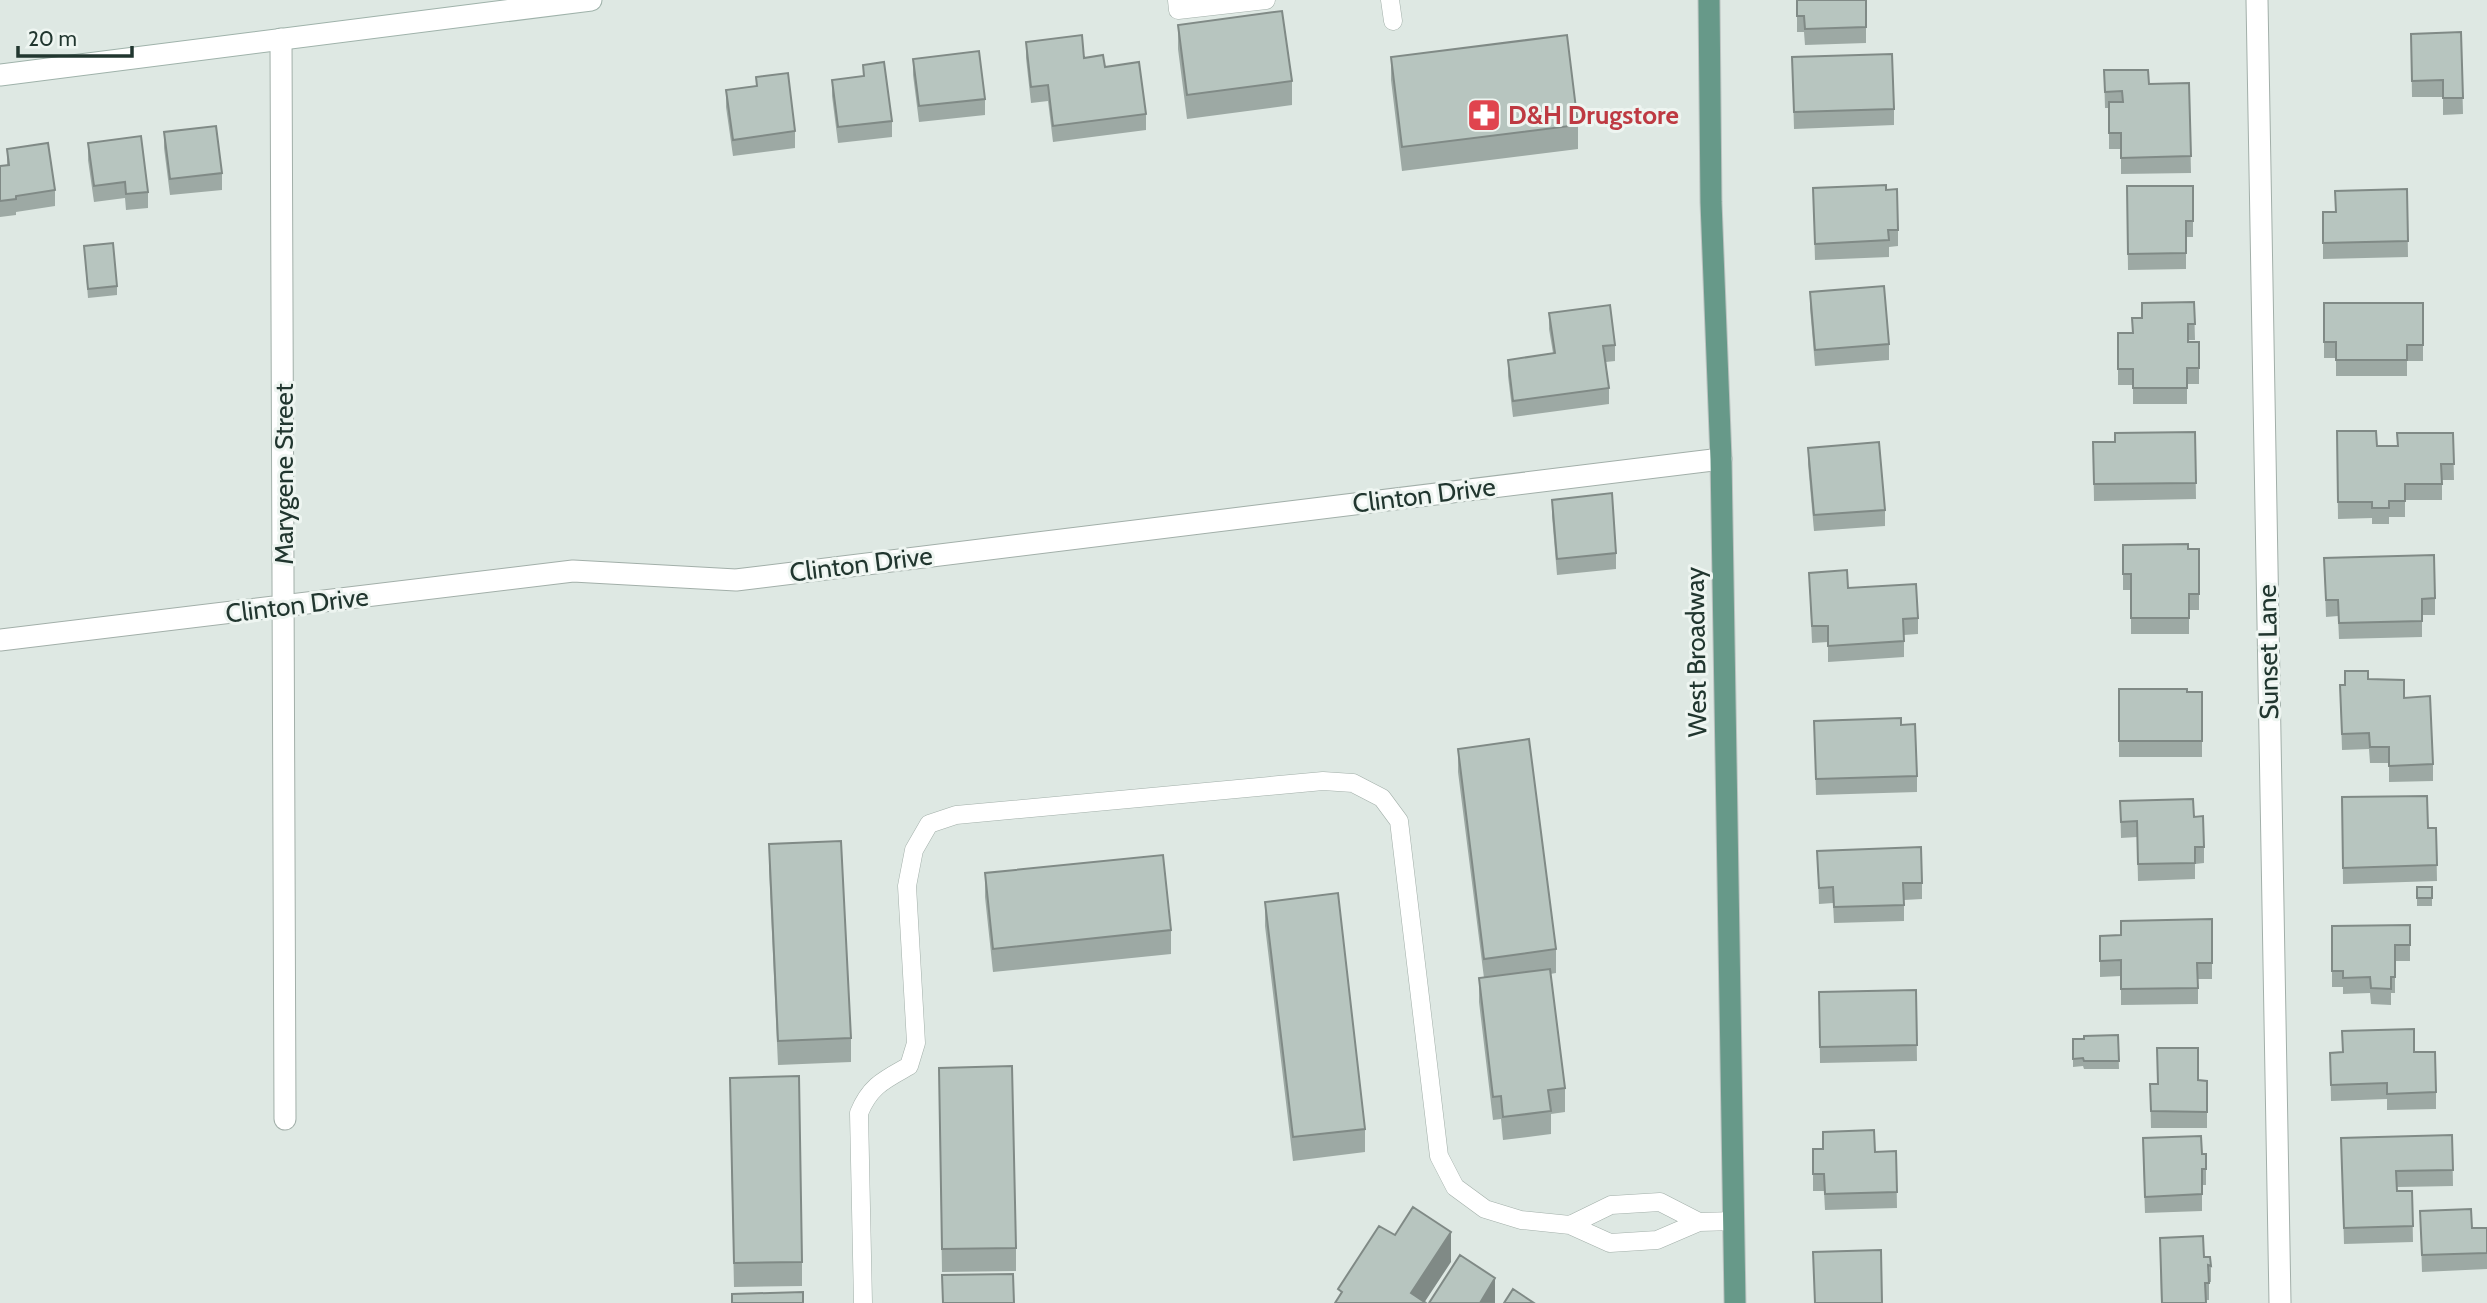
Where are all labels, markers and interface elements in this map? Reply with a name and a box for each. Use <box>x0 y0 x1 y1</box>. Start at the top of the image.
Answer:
scale bar <box>18 14 131 58</box>
text: 20 m <box>28 26 77 51</box>
pharmacy icon: D&H Drugstore <box>1465 96 1503 134</box>
place label: D&H Drugstore <box>1508 99 1679 131</box>
street label: Marygene Street <box>268 383 300 565</box>
street label: Clinton Drive <box>1351 470 1497 520</box>
street label: Clinton Drive <box>788 539 934 589</box>
street label: West Broadway <box>1679 566 1713 738</box>
street label: Clinton Drive <box>224 580 370 630</box>
street label: Sunset Lane <box>2251 584 2285 720</box>

